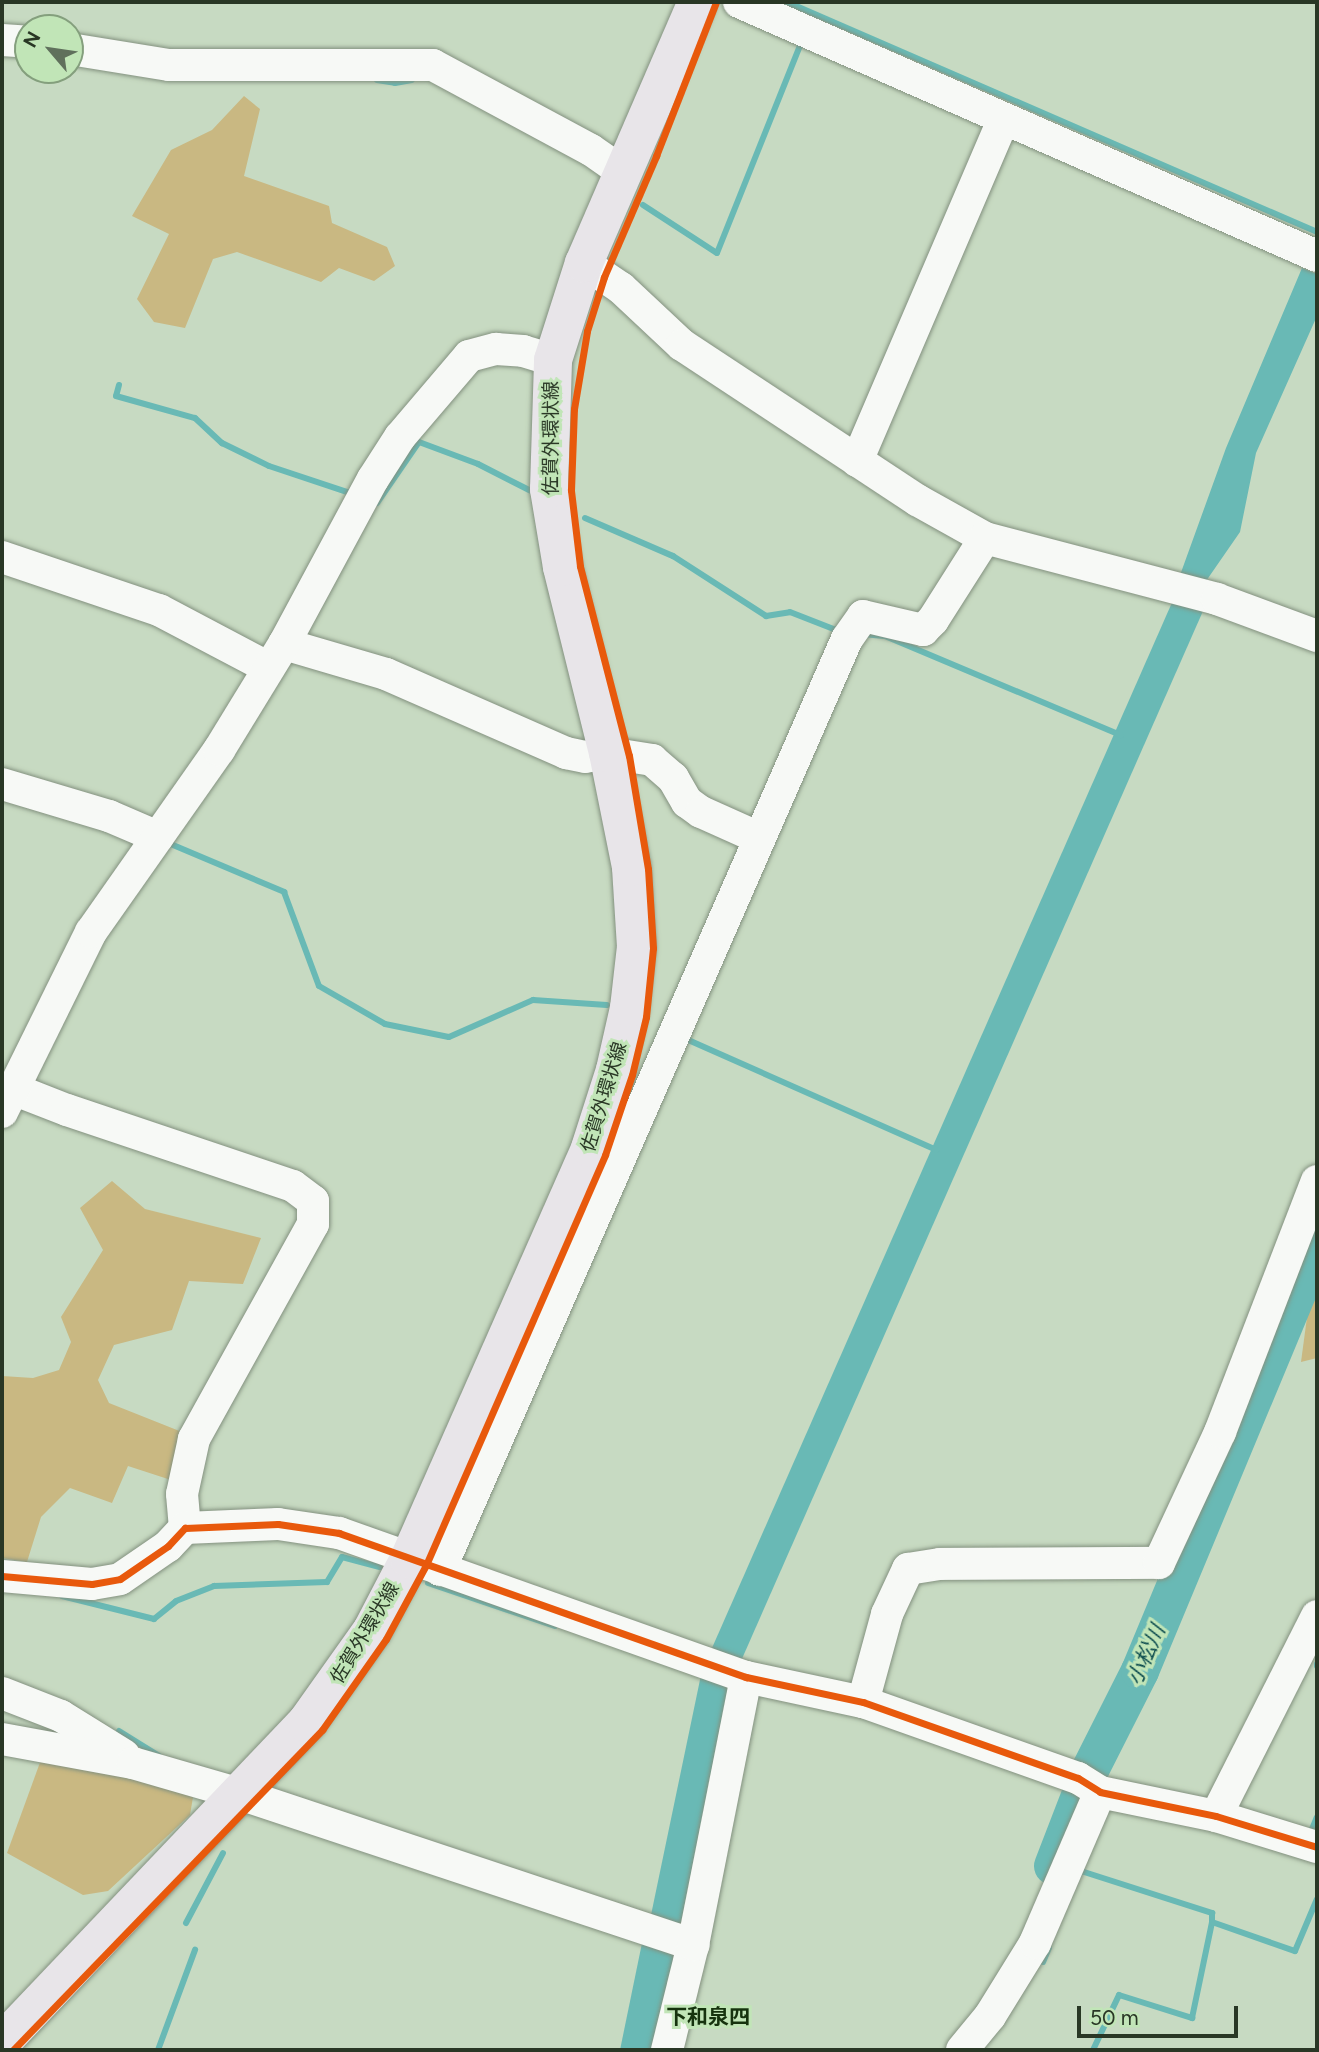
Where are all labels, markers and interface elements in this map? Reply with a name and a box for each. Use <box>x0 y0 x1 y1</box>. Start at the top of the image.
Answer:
north arrow <box>14 14 84 84</box>
text: N <box>18 28 46 52</box>
street label: 佐賀外環状線 <box>540 381 562 495</box>
street label: 佐賀外環状線 <box>576 1039 632 1155</box>
street label: 佐賀外環状線 <box>326 1578 404 1688</box>
water label: 小松川 <box>1122 1621 1170 1689</box>
scale bar <box>1081 1993 1242 2037</box>
district label: 下和泉四 <box>666 2004 750 2030</box>
text: 50 m <box>1090 2005 1139 2030</box>

